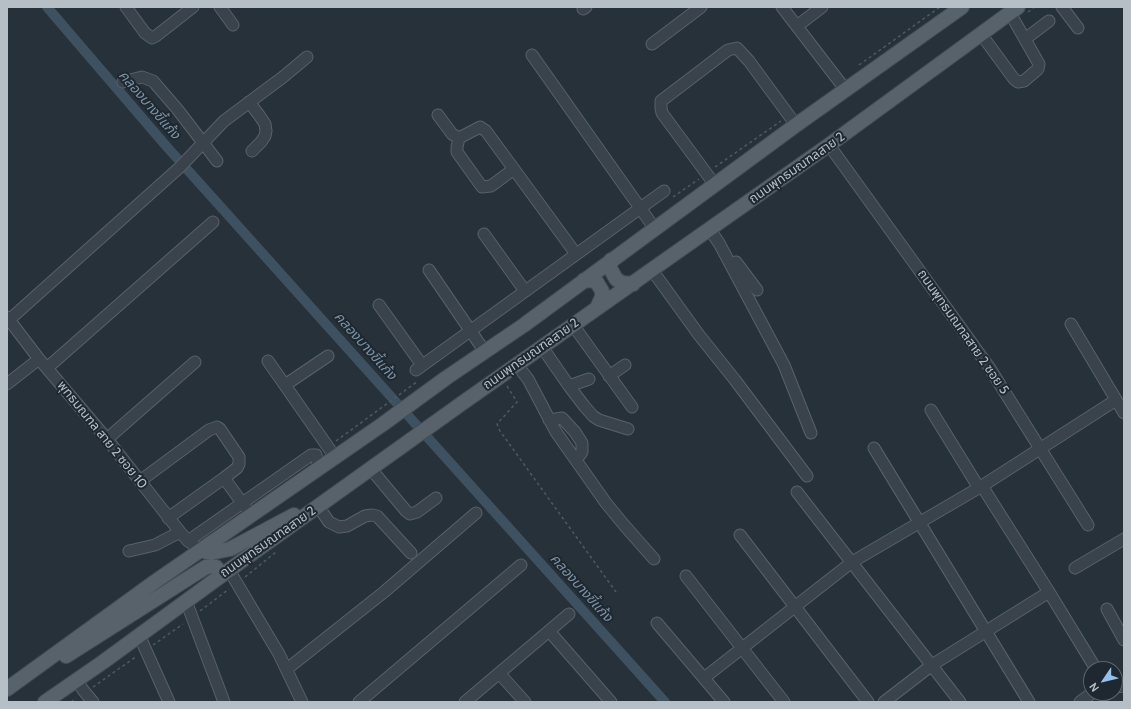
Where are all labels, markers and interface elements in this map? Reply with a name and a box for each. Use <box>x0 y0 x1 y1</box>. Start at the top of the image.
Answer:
water label: คลองบางขี้แก้ง <box>115 67 183 143</box>
street label: ถนนพุทธมณฑลสาย 2 <box>746 129 848 207</box>
street label: ถนนพุทธมณฑลสาย 2 ซอย 5 <box>914 267 1012 397</box>
water label: คลองบางขี้แก้ง <box>330 309 400 383</box>
street label: ถนนพุทธมณฑลสาย 2 <box>480 315 582 393</box>
street label: พุทธมณฑล สาย 2 ซอย 10 <box>54 378 150 492</box>
street label: ถนนพุทธมณฑลสาย 2 <box>217 503 319 581</box>
water label: คลองบางขี้แก้ง <box>546 551 616 625</box>
north arrow <box>1083 661 1123 701</box>
text: N <box>1086 680 1102 695</box>

